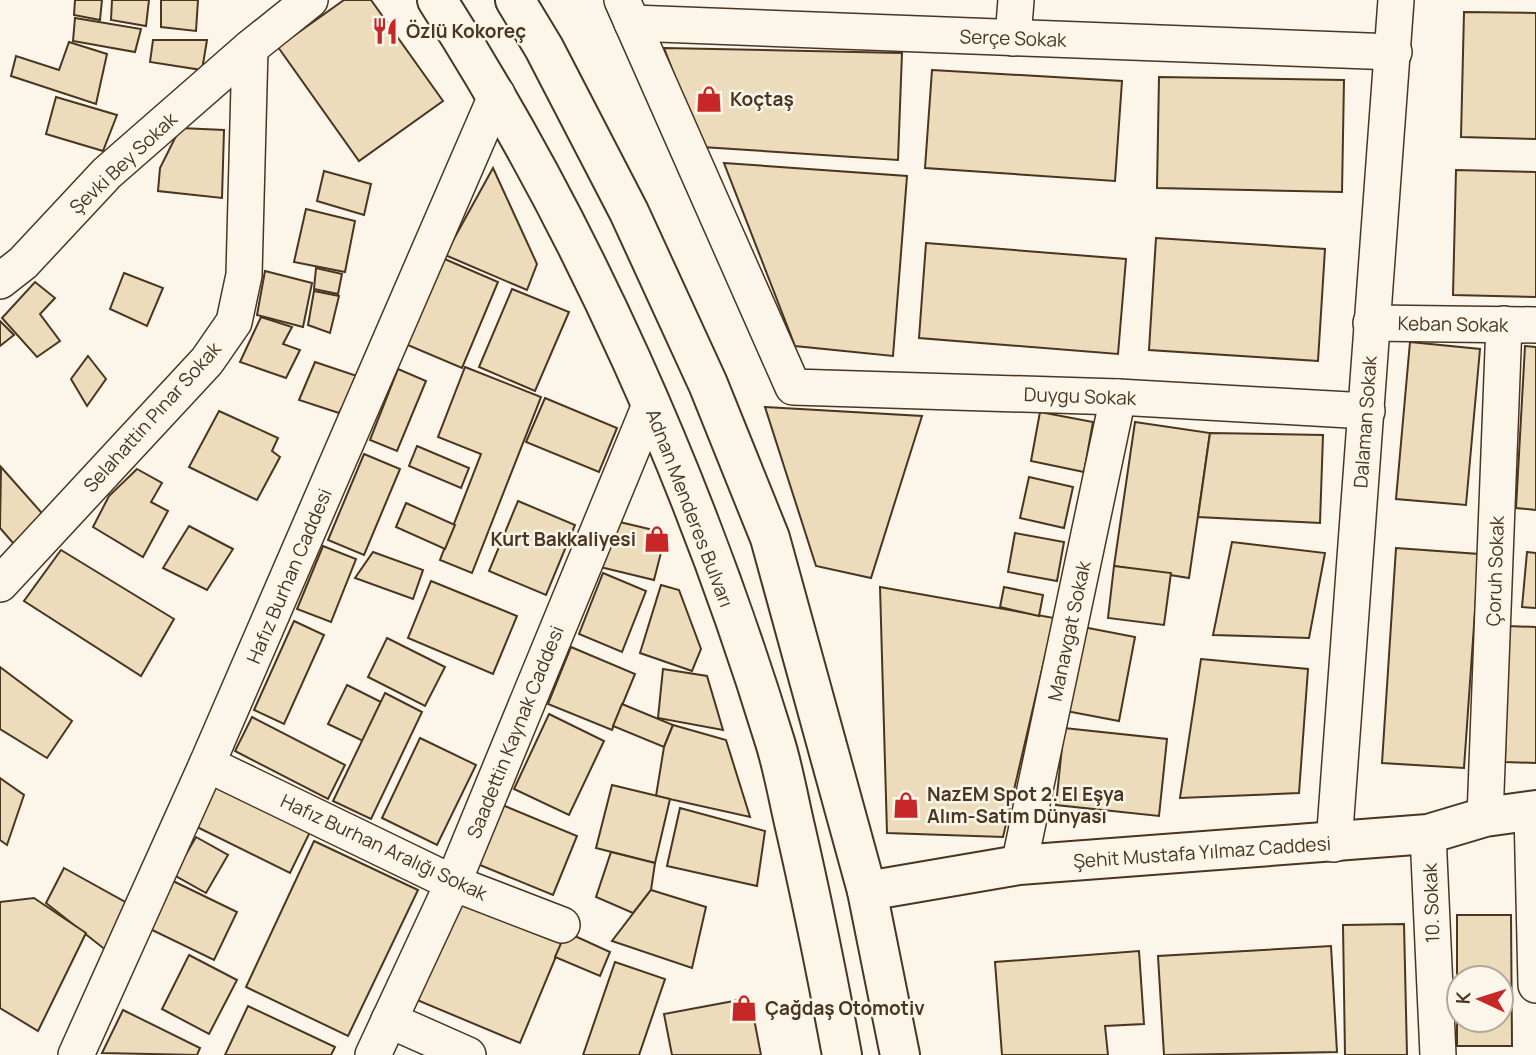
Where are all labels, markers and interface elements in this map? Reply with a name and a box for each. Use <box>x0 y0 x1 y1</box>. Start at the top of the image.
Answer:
restaurant icon: Özlü Kokoreç <box>370 16 400 46</box>
place label: Özlü Kokoreç <box>406 18 526 44</box>
street label: Serçe Sokak <box>959 23 1067 53</box>
shop icon: Koçtaş <box>694 84 724 114</box>
place label: Koçtaş <box>730 86 794 112</box>
street label: Şevki Bey Sokak <box>63 106 183 220</box>
street label: Keban Sokak <box>1397 310 1509 338</box>
street label: Selahattin Pınar Sokak <box>77 336 227 498</box>
street label: Dalaman Sokak <box>1347 354 1383 489</box>
street label: Duygu Sokak <box>1023 381 1137 411</box>
street label: Adnan Menderes Bulvarı <box>640 405 740 611</box>
street label: Hafız Burhan Caddesi <box>240 484 338 668</box>
street label: Çoruh Sokak <box>1480 515 1510 627</box>
shop icon: Kurt Bakkaliyesi <box>642 524 672 554</box>
place label: Kurt Bakkaliyesi <box>491 526 636 552</box>
street label: Manavgat Sokak <box>1041 558 1097 704</box>
street label: Saadettin Kaynak Caddesi <box>460 622 570 842</box>
place label: NazEM Spot 2. El Eşya Alım-Satım Dünyası <box>927 781 1124 829</box>
street label: Hafız Burhan Aralığı Sokak <box>276 788 492 907</box>
shop icon: NazEM Spot 2. El Eşya Alım-Satım Dünyası <box>891 790 921 820</box>
street label: Şehit Mustafa Yılmaz Caddesi <box>1072 830 1332 874</box>
street label: 10. Sokak <box>1417 862 1445 943</box>
north arrow <box>1445 964 1515 1034</box>
text: K <box>1450 990 1476 1005</box>
shop icon: Çağdaş Otomotiv <box>729 993 759 1023</box>
place label: Çağdaş Otomotiv <box>765 995 925 1021</box>

